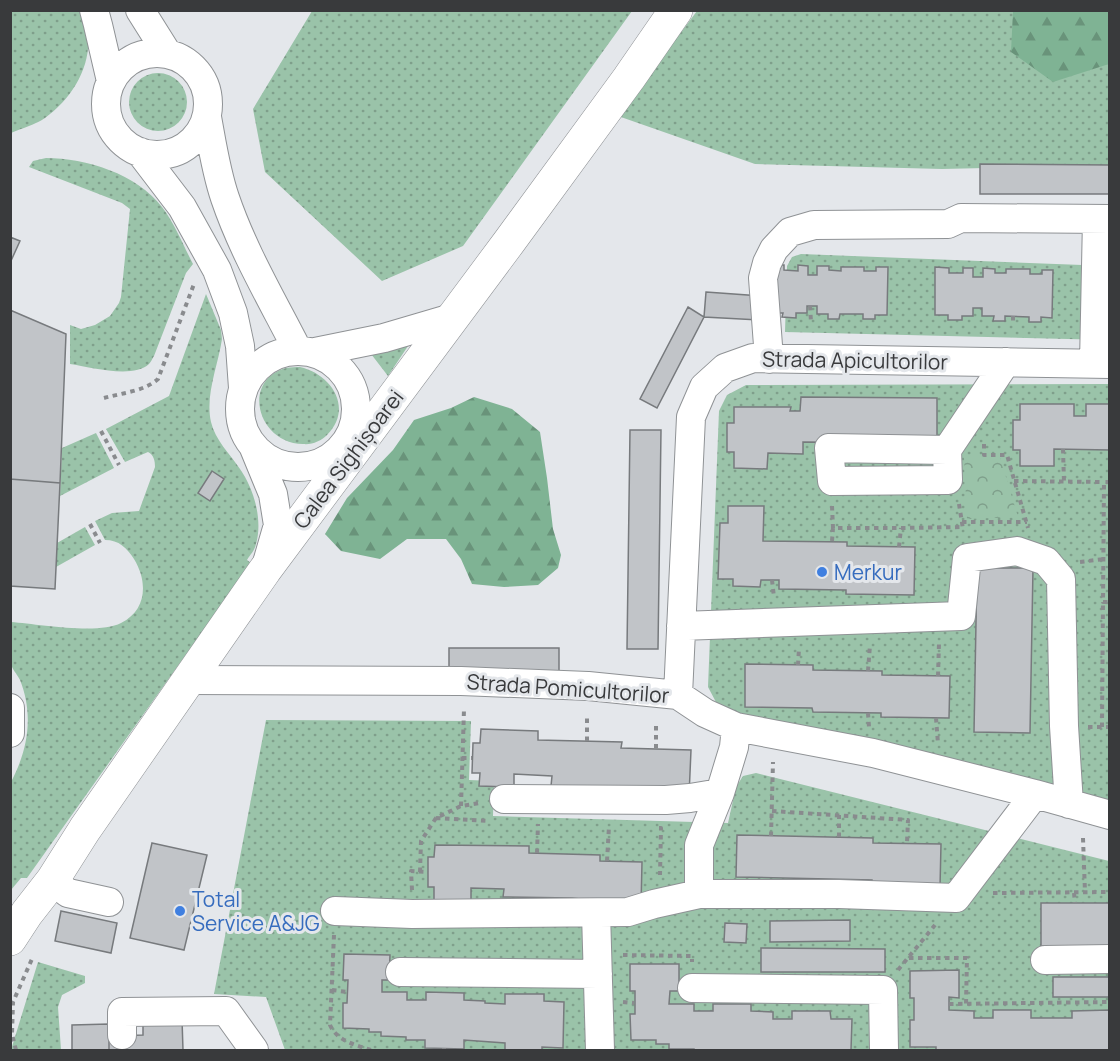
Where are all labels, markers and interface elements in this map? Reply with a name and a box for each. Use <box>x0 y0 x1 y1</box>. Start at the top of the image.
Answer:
street label: Strada Apicultorilor <box>762 344 949 376</box>
street label: Calea Sighișoarei <box>287 384 409 534</box>
place label: Merkur <box>834 558 902 586</box>
marker: Merkur <box>815 565 829 579</box>
street label: Strada Pomicultorilor <box>466 667 671 709</box>
place label: Total Service A&JG <box>192 885 320 937</box>
marker: Total Service A&JG <box>173 904 187 918</box>

